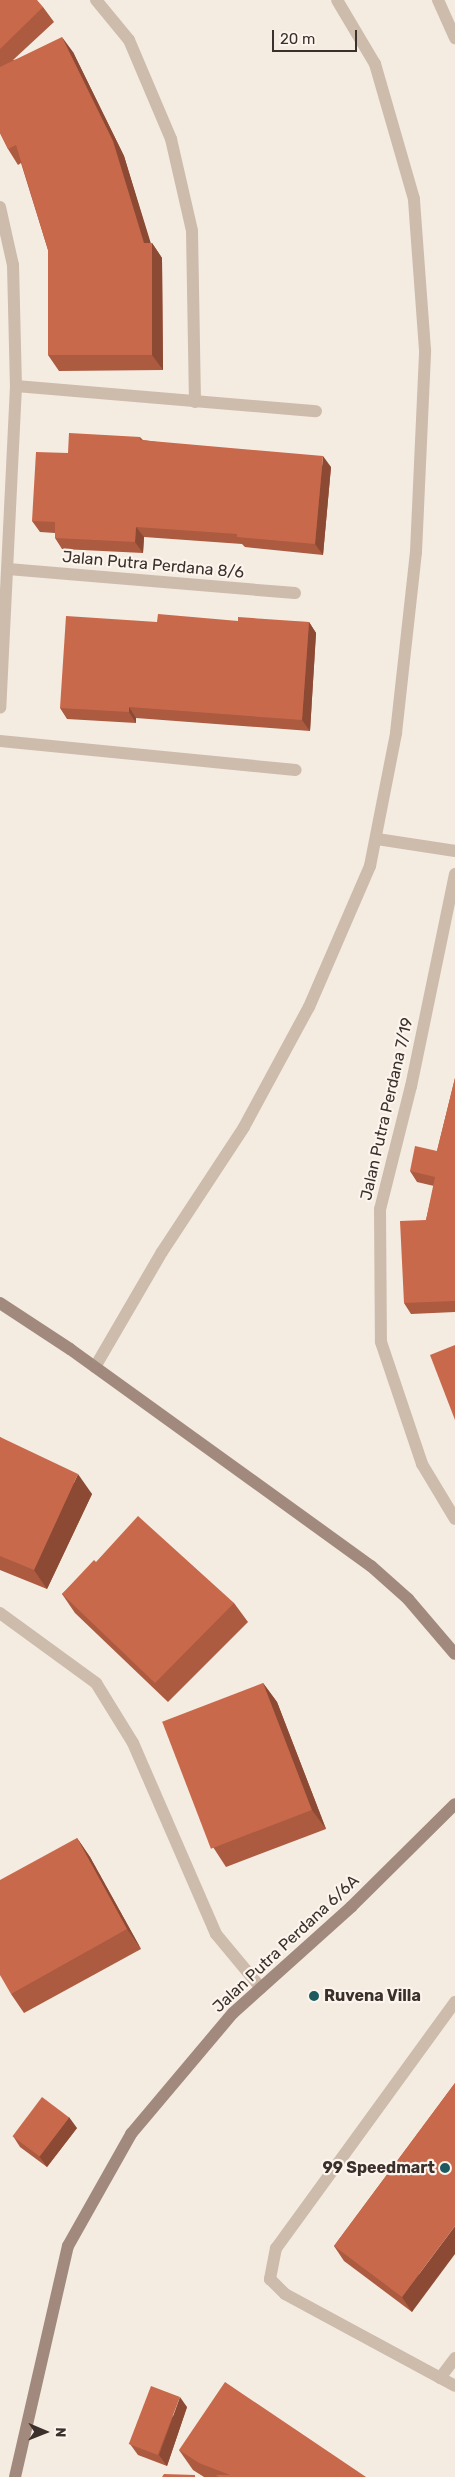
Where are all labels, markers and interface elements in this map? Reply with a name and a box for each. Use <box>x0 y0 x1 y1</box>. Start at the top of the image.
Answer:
scale bar <box>275 20 360 52</box>
text: 20 m <box>280 30 315 48</box>
street label: Jalan Putra Perdana 8/6 <box>61 547 245 583</box>
street label: Jalan Putra Perdana 7/19 <box>357 1016 417 1202</box>
street label: Jalan Putra Perdana 6/6A <box>209 1871 363 2017</box>
place label: Ruvena Villa <box>324 1986 421 2006</box>
marker: Ruvena Villa <box>308 1990 320 2002</box>
place label: 99 Speedmart <box>322 2158 435 2178</box>
marker: 99 Speedmart <box>439 2162 451 2174</box>
north arrow <box>20 2407 70 2457</box>
text: N <box>52 2427 69 2437</box>

